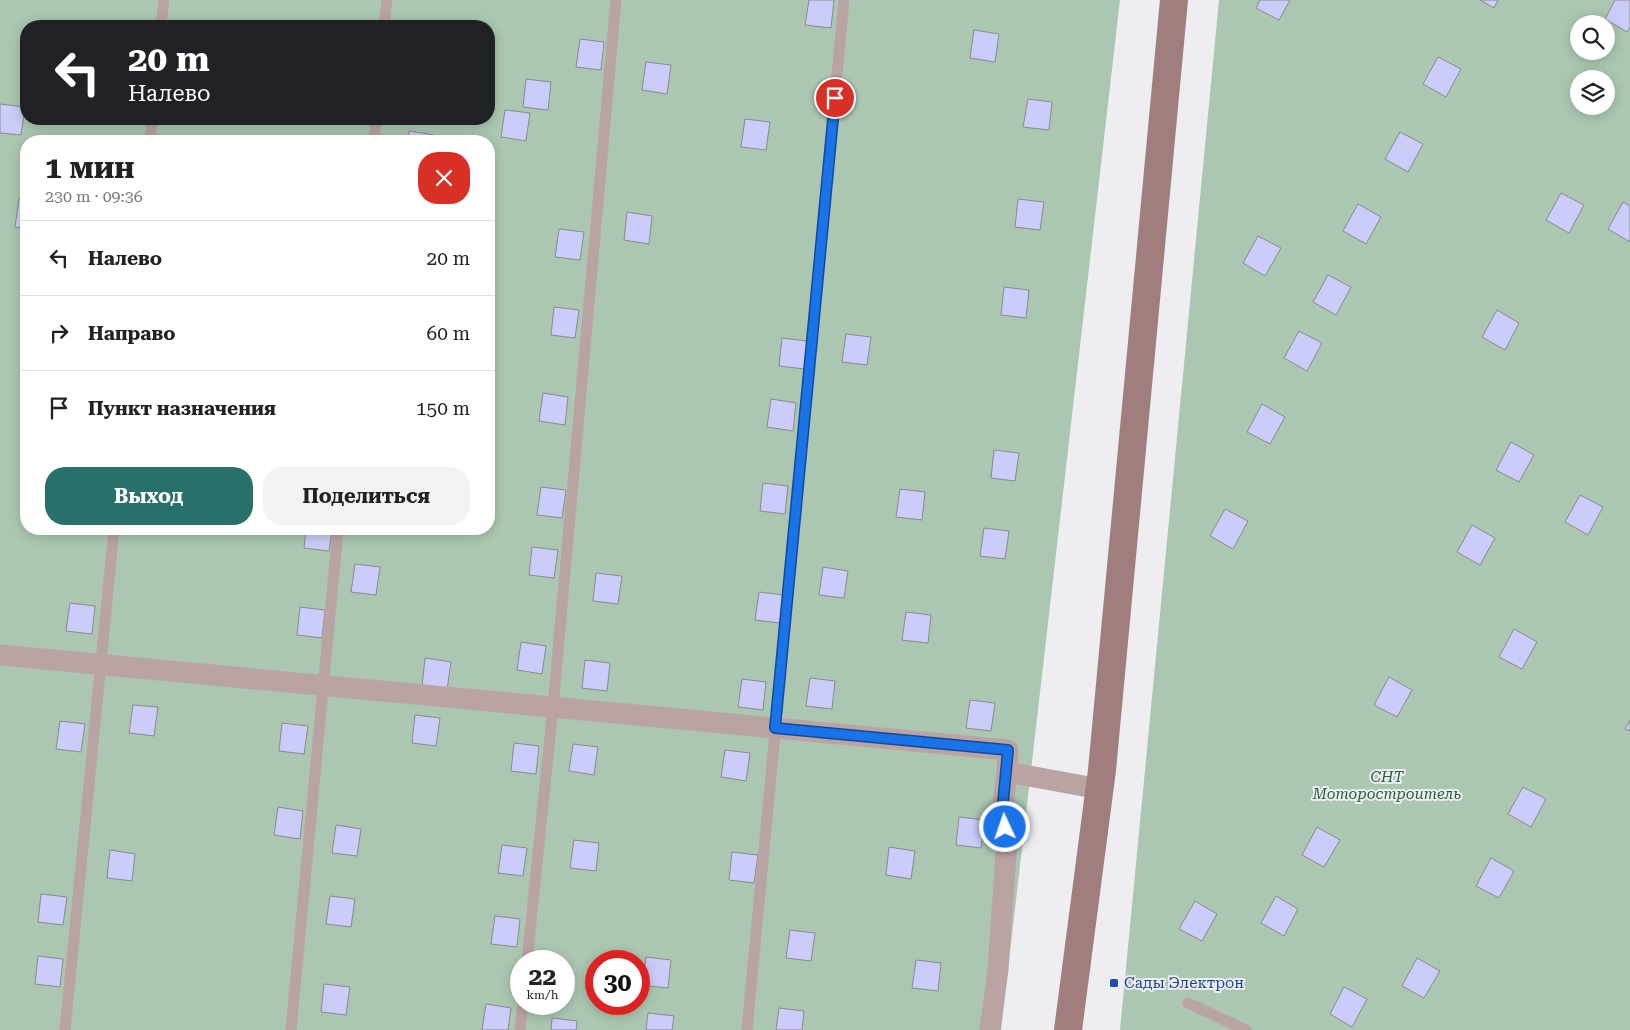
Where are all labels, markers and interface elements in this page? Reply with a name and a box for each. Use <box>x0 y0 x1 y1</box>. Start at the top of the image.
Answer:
map controls <box>1570 15 1615 115</box>
button: search <box>1570 15 1615 60</box>
text: 20 m <box>128 39 210 80</box>
icon: left <box>45 40 110 105</box>
button: layers <box>1570 70 1615 115</box>
pin <box>814 77 856 119</box>
text: Налево <box>128 81 211 106</box>
icon: arrive <box>821 84 849 112</box>
text: 1 мин <box>45 150 135 185</box>
button: close <box>418 152 470 204</box>
text: 230 m · 09:36 <box>45 187 143 206</box>
icon: left <box>45 244 73 272</box>
text: Налево <box>88 247 162 270</box>
text: 20 m <box>427 247 470 270</box>
icon: right <box>45 319 73 347</box>
text: Направо <box>88 322 175 345</box>
text: 60 m <box>427 322 470 345</box>
icon: arrive <box>45 394 73 422</box>
text: Пункт назначения <box>88 397 276 420</box>
text: 150 m <box>416 397 470 420</box>
button: Выход <box>45 467 253 525</box>
button: Поделиться <box>263 467 470 525</box>
park label: СНТ Моторостроитель <box>1312 768 1461 803</box>
position arrow <box>978 800 1030 852</box>
speed limit sign: 30 <box>585 950 650 1015</box>
text: 22 <box>528 962 557 991</box>
place label: Сады Электрон <box>1124 974 1244 992</box>
marker: Сады Электрон <box>1108 977 1120 989</box>
text: km/h <box>526 988 559 1002</box>

